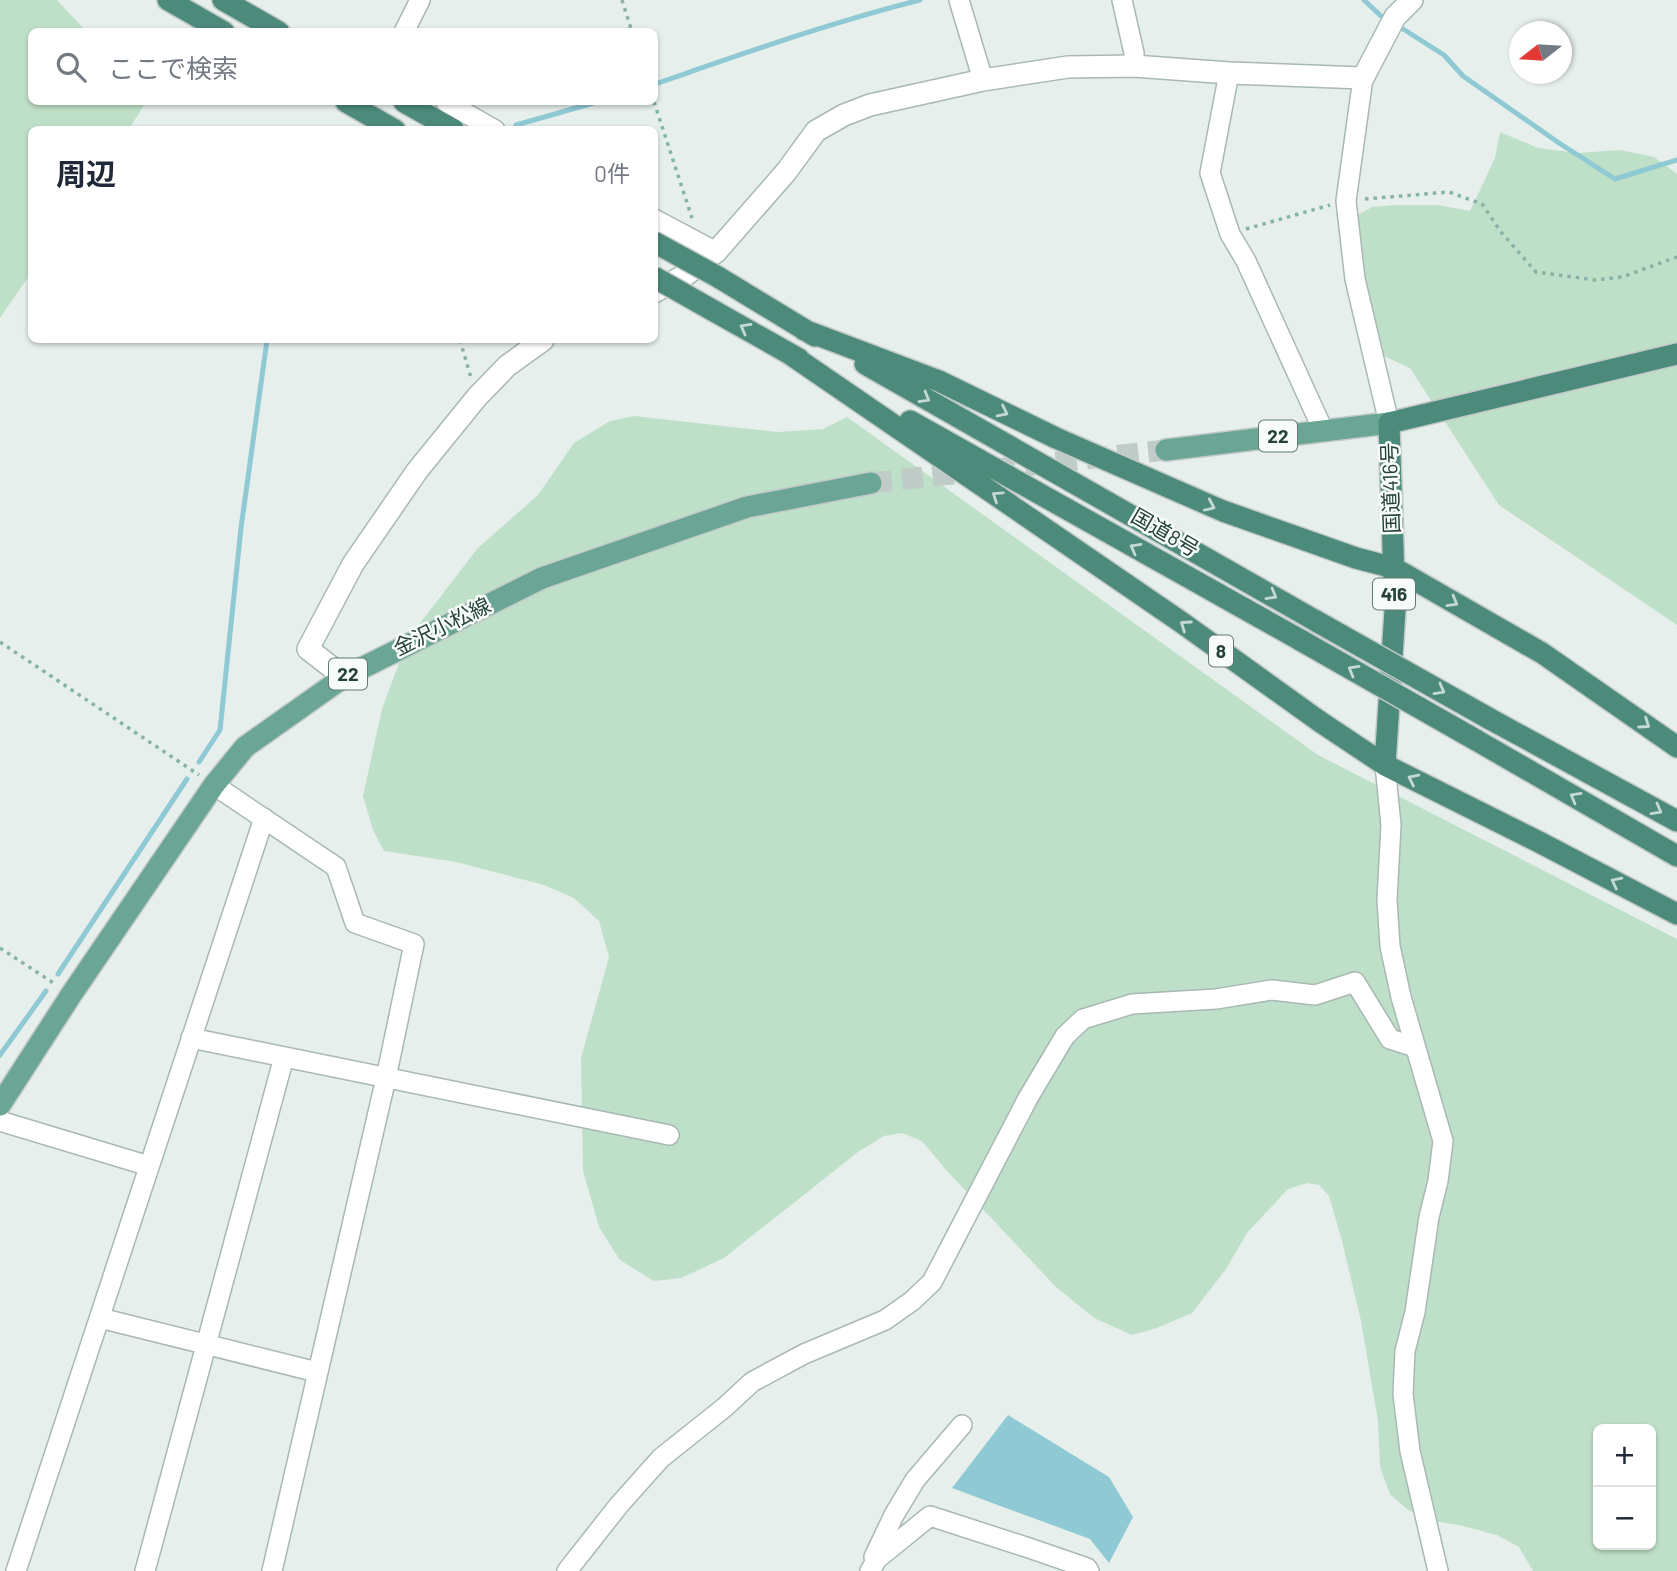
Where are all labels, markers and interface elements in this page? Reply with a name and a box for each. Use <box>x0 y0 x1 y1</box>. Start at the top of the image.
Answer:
north arrow <box>1509 21 1572 84</box>
search box <box>28 28 658 105</box>
icon: search <box>52 48 90 86</box>
text: ここで検索 <box>108 52 238 83</box>
text: 周辺 <box>56 155 116 191</box>
text: 0件 <box>594 159 630 187</box>
one-way arrow <box>739 323 752 336</box>
one-way arrow <box>918 390 931 403</box>
one-way arrow <box>996 404 1008 418</box>
road number: 22 <box>1259 420 1297 452</box>
street label: 国道416号 <box>1375 442 1404 534</box>
one-way arrow <box>992 492 1005 504</box>
one-way arrow <box>1203 498 1215 512</box>
street label: 国道8号 <box>1127 502 1204 561</box>
one-way arrow <box>1130 543 1143 556</box>
road number: 416 <box>1373 579 1415 610</box>
one-way arrow <box>1265 587 1277 600</box>
street label: 金沢小松線 <box>389 591 494 660</box>
one-way arrow <box>1446 594 1458 607</box>
one-way arrow <box>1180 621 1193 633</box>
road number: 8 <box>1209 636 1233 666</box>
road number: 22 <box>329 659 367 690</box>
one-way arrow <box>1347 665 1360 678</box>
one-way arrow <box>1432 682 1445 695</box>
one-way arrow <box>1637 716 1650 729</box>
one-way arrow <box>1408 774 1420 788</box>
one-way arrow <box>1570 793 1583 806</box>
one-way arrow <box>1650 802 1663 816</box>
one-way arrow <box>1611 877 1624 890</box>
map controls <box>1593 1424 1656 1550</box>
button: + <box>1593 1424 1656 1487</box>
button: − <box>1593 1487 1656 1550</box>

